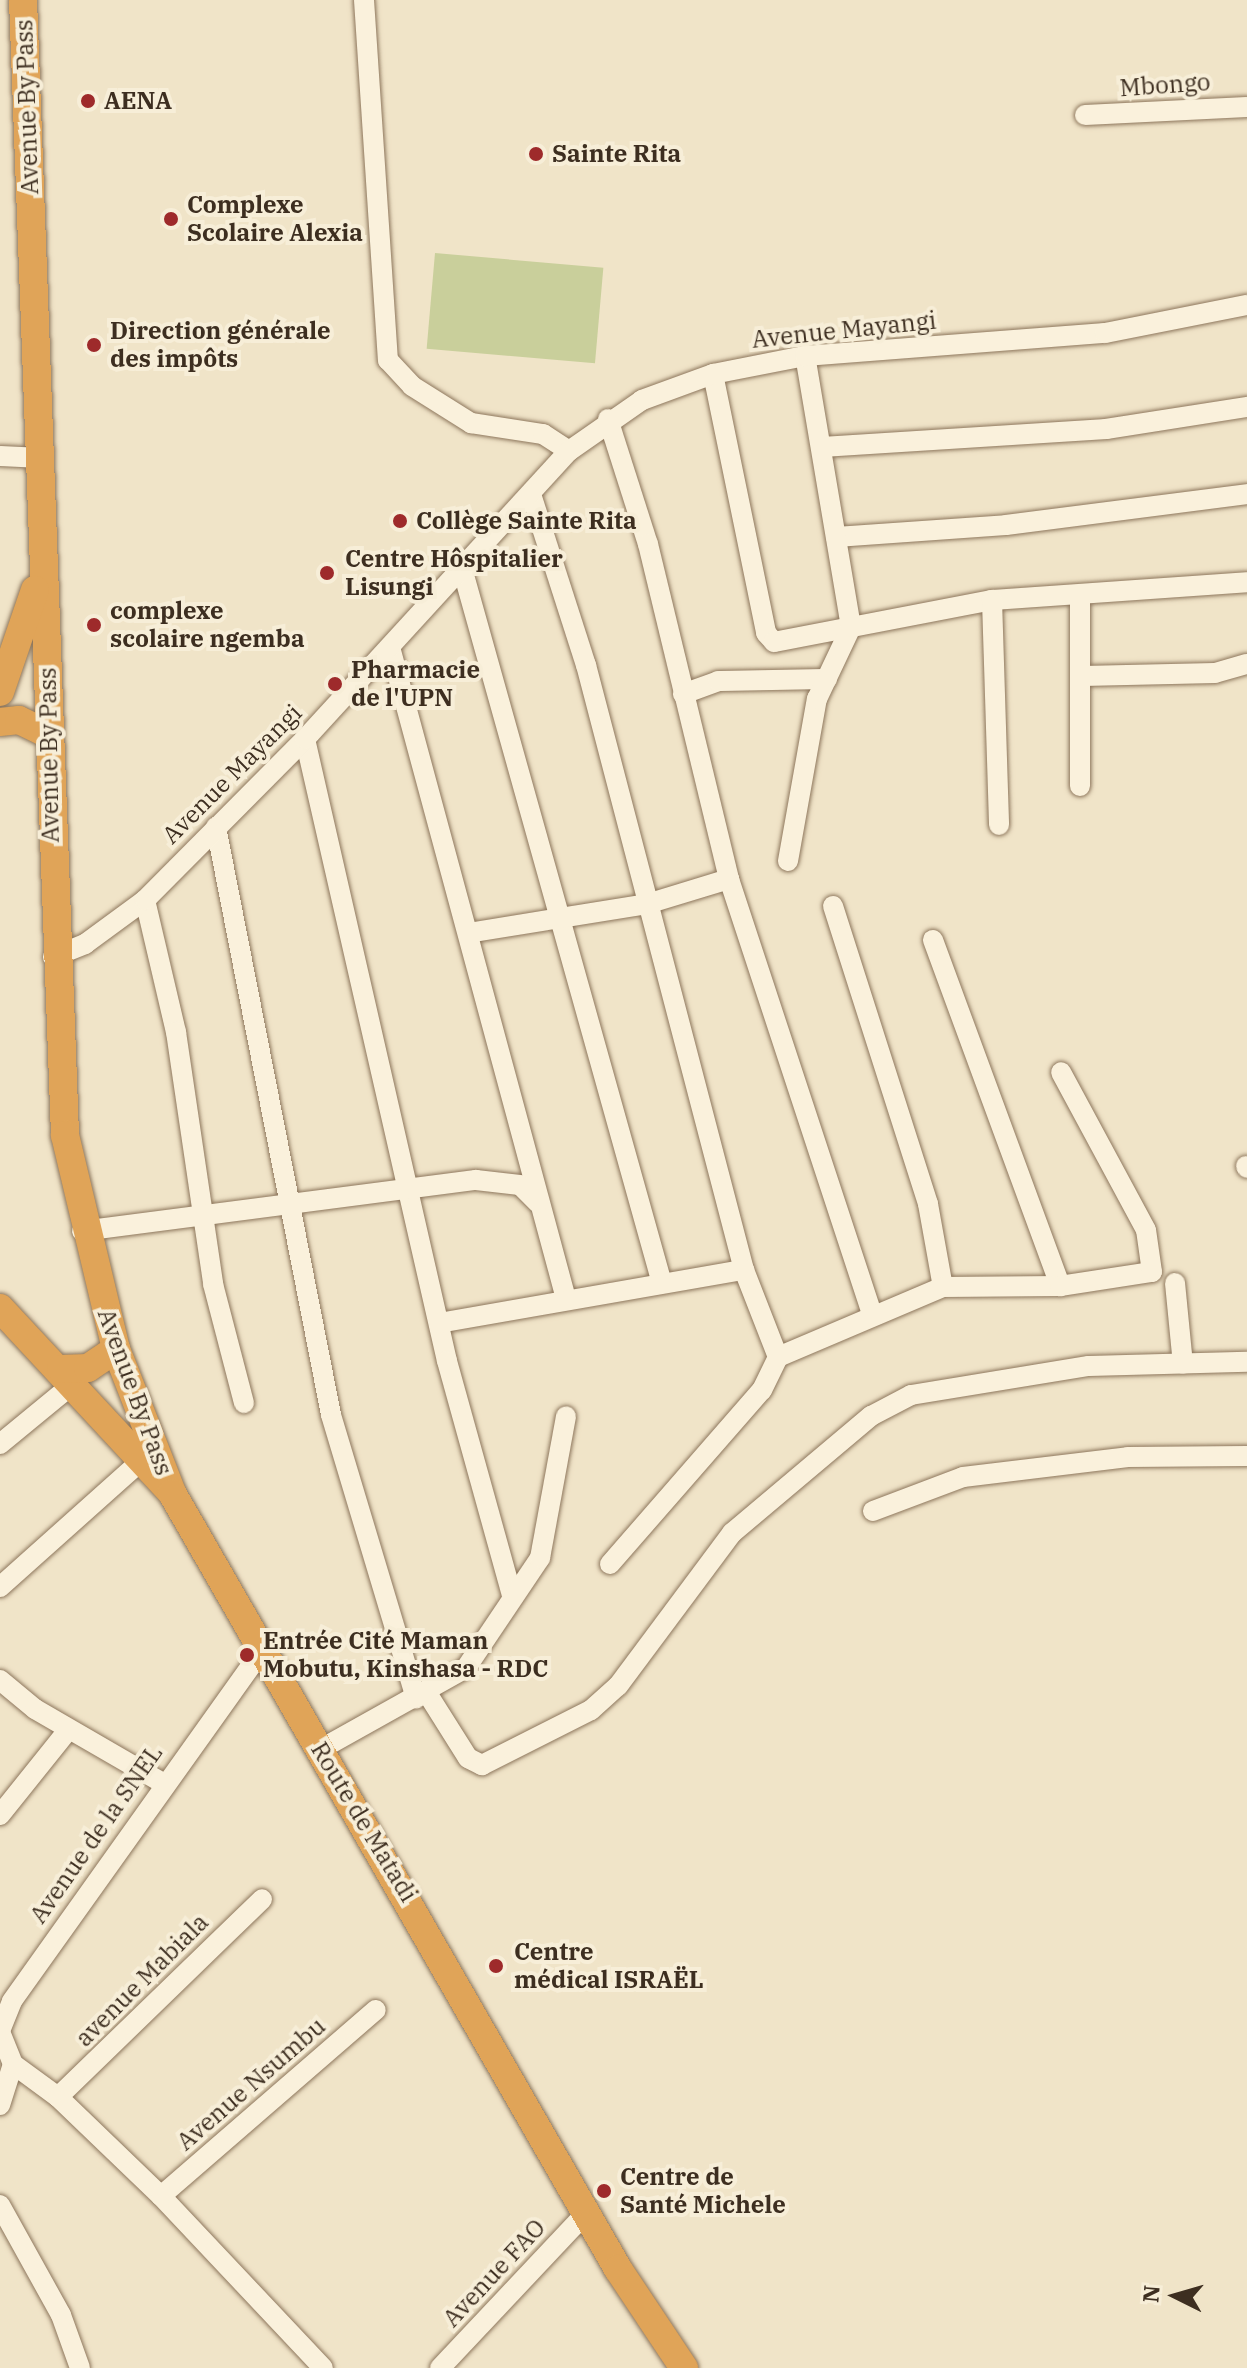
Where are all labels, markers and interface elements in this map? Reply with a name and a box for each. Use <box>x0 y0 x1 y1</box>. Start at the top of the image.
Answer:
street label: Avenue By Pass <box>10 19 44 195</box>
street label: Mbongo <box>1119 67 1211 103</box>
place label: AENA <box>104 87 172 115</box>
marker: AENA <box>79 92 97 110</box>
place label: Sainte Rita <box>552 140 681 168</box>
marker: Sainte Rita <box>527 145 545 163</box>
place label: Complexe Scolaire Alexia <box>187 191 363 247</box>
marker: Complexe Scolaire Alexia <box>162 210 180 228</box>
street label: Avenue Mayangi <box>750 306 938 354</box>
place label: Direction générale des impôts <box>110 317 331 373</box>
marker: Direction générale des impôts <box>85 336 103 354</box>
place label: Collège Sainte Rita <box>416 507 637 535</box>
marker: Collège Sainte Rita <box>391 512 409 530</box>
place label: Centre Hôspitalier Lisungi <box>345 545 563 601</box>
marker: Centre Hôspitalier Lisungi <box>316 562 338 584</box>
place label: complexe scolaire ngemba <box>110 597 305 653</box>
marker: complexe scolaire ngemba <box>85 616 103 634</box>
place label: Pharmacie de l'UPN <box>351 656 480 712</box>
street label: Avenue By Pass <box>33 667 65 843</box>
marker: Pharmacie de l'UPN <box>326 675 344 693</box>
street label: Avenue Mayangi <box>156 698 308 850</box>
street label: Avenue By Pass <box>91 1305 179 1479</box>
place label: Entrée Cité Maman Mobutu, Kinshasa - RDC <box>263 1627 548 1683</box>
marker: Entrée Cité Maman Mobutu, Kinshasa - RDC <box>238 1646 256 1664</box>
street label: Route de Matadi <box>305 1737 423 1907</box>
street label: Avenue de la SNEL <box>24 1739 168 1929</box>
street label: avenue Mabiala <box>70 1908 214 2052</box>
place label: Centre médical ISRAËL <box>514 1938 704 1994</box>
marker: Centre médical ISRAËL <box>485 1955 507 1977</box>
street label: Avenue Nsumbu <box>171 2012 331 2156</box>
place label: Centre de Santé Michele <box>620 2163 786 2219</box>
marker: Centre de Santé Michele <box>595 2182 613 2200</box>
street label: Avenue FAO <box>437 2213 551 2333</box>
north arrow <box>1135 2256 1215 2336</box>
text: N <box>1135 2284 1166 2304</box>

